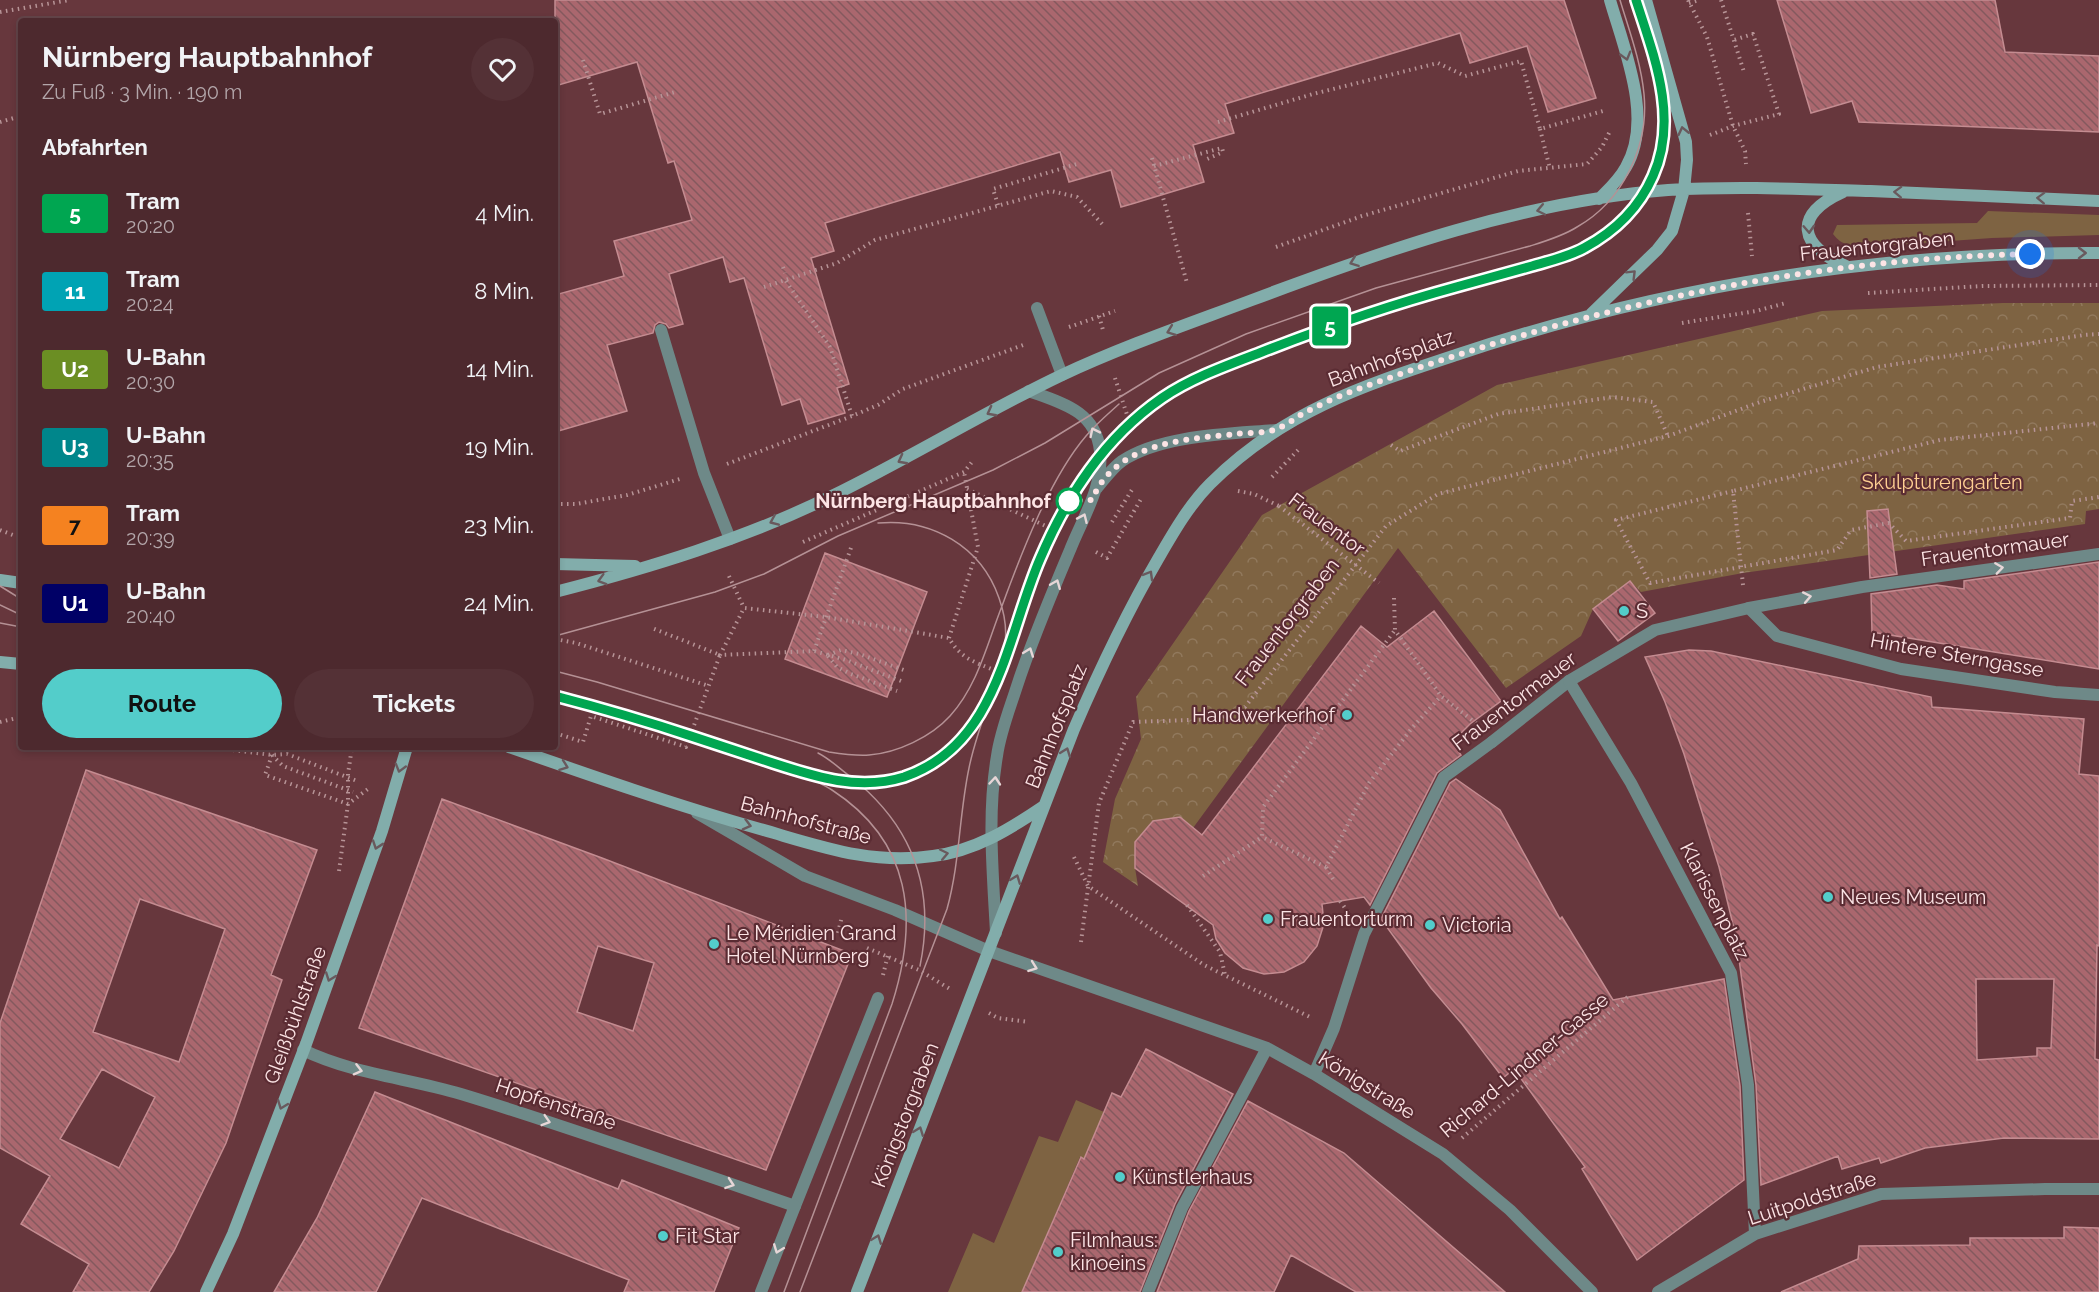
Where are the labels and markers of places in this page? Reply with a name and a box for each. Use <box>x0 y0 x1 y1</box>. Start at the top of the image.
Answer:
marker: Nürnberg Hauptbahnhof <box>1056 488 1082 514</box>
place label: Nürnberg Hauptbahnhof <box>815 489 1052 513</box>
place label: S <box>1636 599 1648 623</box>
marker: S <box>1617 604 1631 618</box>
place label: Handwerkerhof <box>1192 703 1336 727</box>
marker: Handwerkerhof <box>1340 708 1354 722</box>
place label: Neues Museum <box>1840 885 1986 909</box>
marker: Neues Museum <box>1821 890 1835 904</box>
place label: Frauentorturm <box>1280 907 1414 931</box>
marker: Frauentorturm <box>1261 912 1275 926</box>
place label: Victoria <box>1442 913 1512 937</box>
marker: Victoria <box>1423 918 1437 932</box>
place label: Le Méridien Grand Hotel Nürnberg <box>726 921 896 968</box>
marker: Le Méridien Grand Hotel Nürnberg <box>707 937 721 951</box>
place label: Künstlerhaus <box>1132 1165 1253 1189</box>
marker: Künstlerhaus <box>1113 1170 1127 1184</box>
place label: Fit Star <box>675 1224 740 1248</box>
place label: Filmhaus: kinoeins <box>1070 1228 1158 1275</box>
marker: Fit Star <box>656 1229 670 1243</box>
marker: Filmhaus: kinoeins <box>1051 1245 1065 1259</box>

